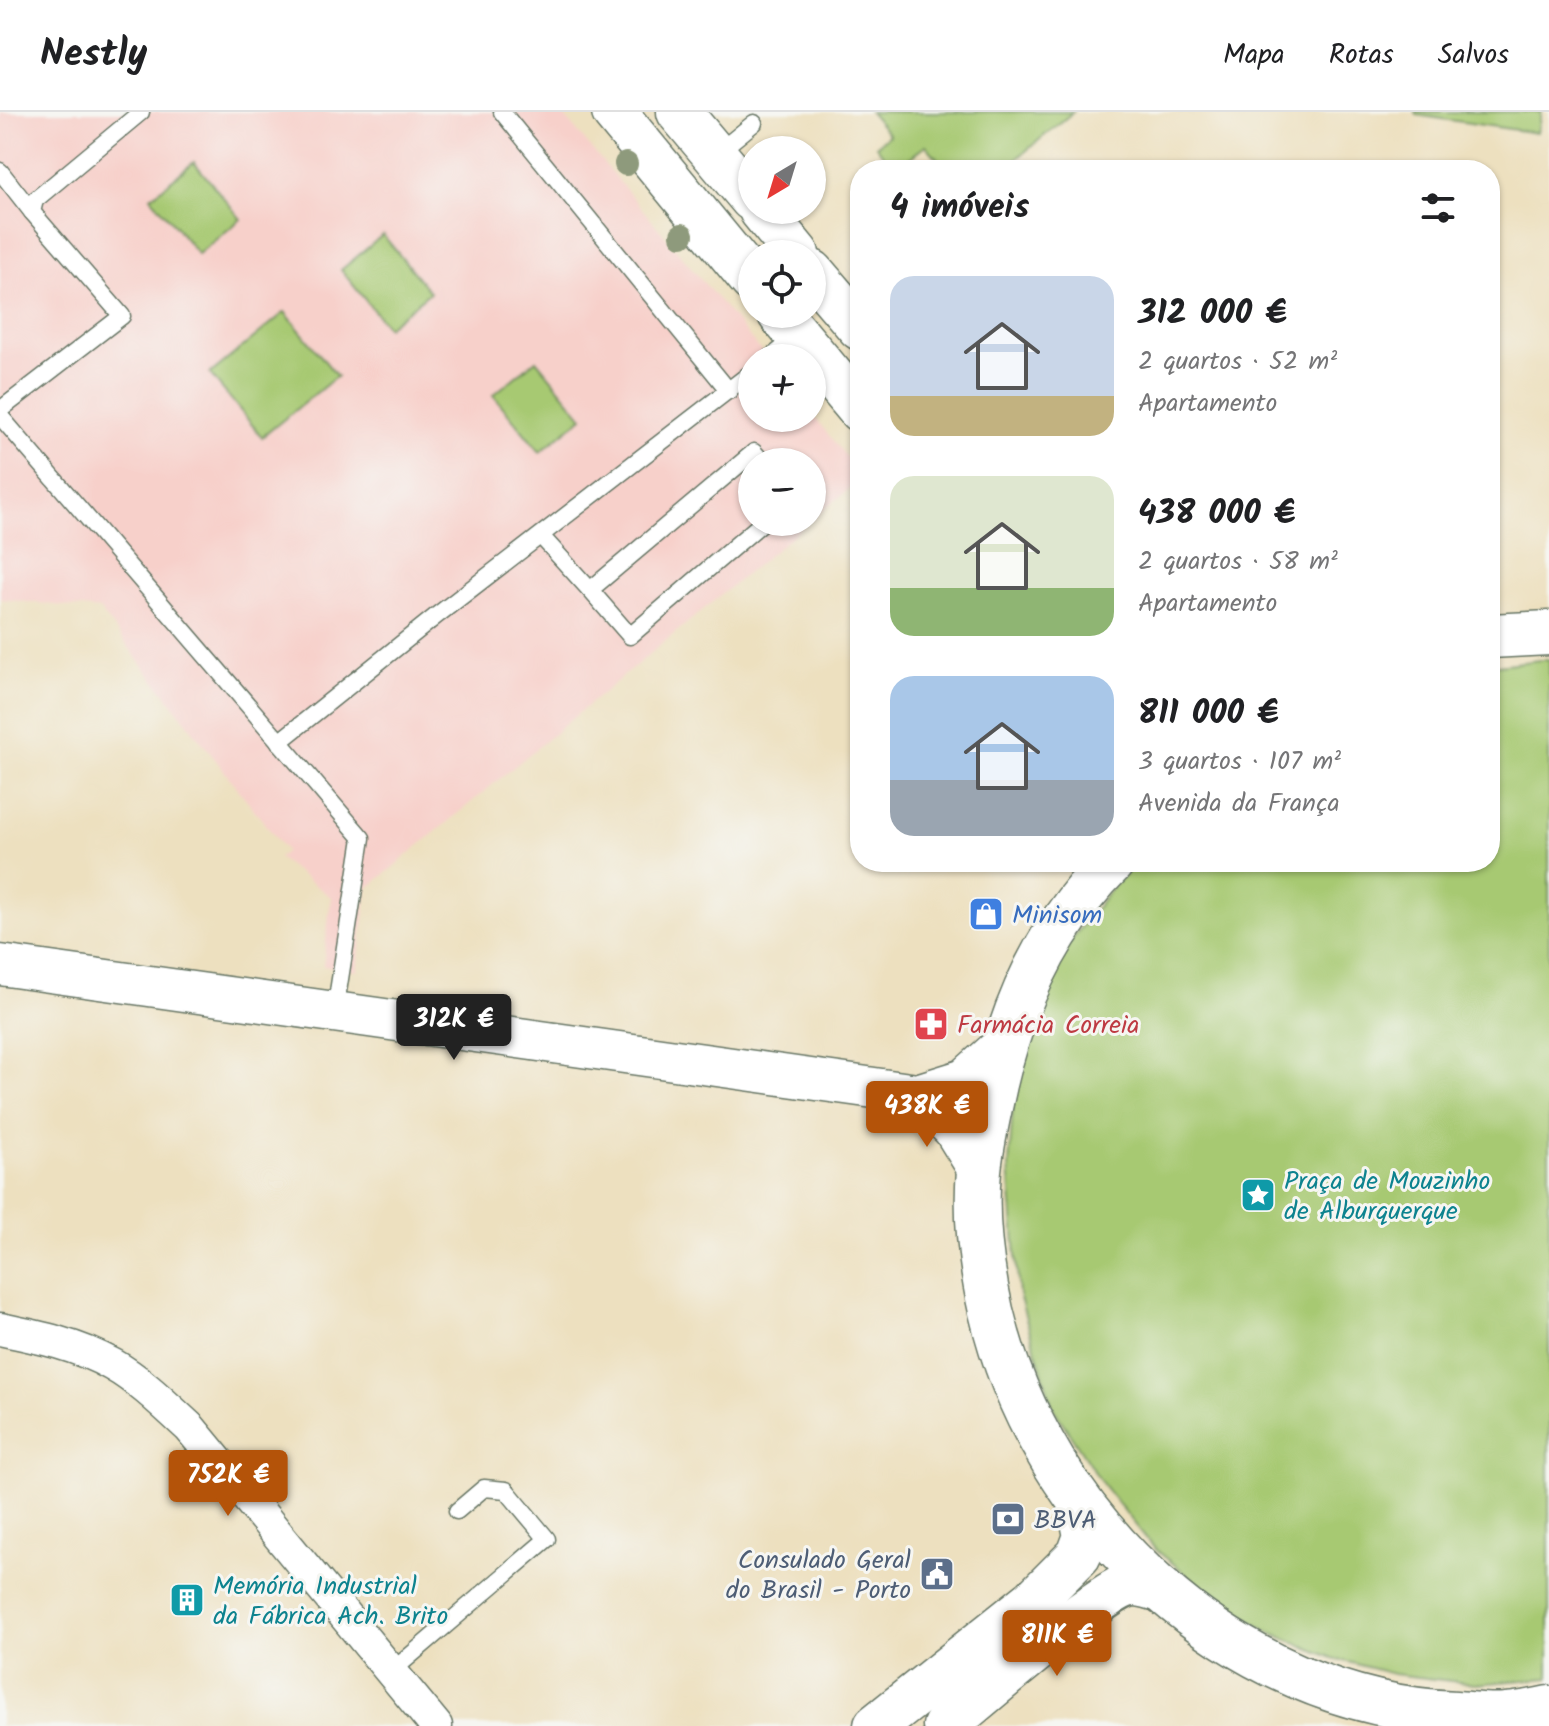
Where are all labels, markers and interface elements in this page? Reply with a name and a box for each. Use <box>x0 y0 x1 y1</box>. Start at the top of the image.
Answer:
text: Nestly <box>40 25 147 85</box>
text: Mapa <box>1223 33 1285 78</box>
text: Rotas <box>1329 33 1394 78</box>
text: Salvos <box>1438 33 1509 78</box>
north arrow <box>738 136 826 224</box>
map controls <box>738 136 826 536</box>
text: 4 imóveis <box>890 181 1029 235</box>
icon: filters <box>1416 186 1460 230</box>
button: locate <box>738 240 826 328</box>
text: 312 000 € <box>1138 287 1287 341</box>
icon: home <box>954 308 1050 404</box>
text: 2 quartos · 52 m² <box>1138 341 1337 383</box>
button: + <box>738 344 826 432</box>
text: Apartamento <box>1138 383 1277 425</box>
button: − <box>738 448 826 536</box>
text: 438 000 € <box>1138 487 1295 541</box>
icon: home <box>954 508 1050 604</box>
text: 2 quartos · 58 m² <box>1138 541 1338 583</box>
text: Apartamento <box>1138 583 1277 625</box>
text: 811 000 € <box>1138 687 1279 741</box>
icon: home <box>954 708 1050 804</box>
text: 3 quartos · 107 m² <box>1138 741 1341 783</box>
text: Avenida da França <box>1138 783 1340 825</box>
shop icon: Minisom <box>967 895 1005 933</box>
place label: Minisom <box>1012 895 1102 937</box>
pin: 312K € <box>389 994 519 1062</box>
text: 312K € <box>414 999 494 1041</box>
pharmacy icon: Farmácia Correia <box>912 1005 950 1043</box>
place label: Farmácia Correia <box>957 1005 1139 1047</box>
pin: 438K € <box>862 1081 992 1149</box>
text: 438K € <box>884 1086 970 1128</box>
place label: Praça de Mouzinho de Alburquerque <box>1284 1161 1490 1233</box>
place icon: Praça de Mouzinho de Alburquerque <box>1239 1176 1277 1214</box>
pin: 752K € <box>163 1450 293 1518</box>
text: 752K € <box>187 1455 269 1497</box>
bank icon: BBVA <box>989 1500 1027 1538</box>
place label: BBVA <box>1034 1500 1097 1542</box>
place label: Consulado Geral do Brasil - Porto <box>726 1540 911 1612</box>
public building icon: Consulado Geral do Brasil - Porto <box>918 1555 956 1593</box>
place label: Memória Industrial da Fábrica Ach. Brito <box>213 1566 448 1638</box>
building icon: Memória Industrial da Fábrica Ach. Brito <box>168 1581 206 1619</box>
pin: 811K € <box>992 1610 1122 1678</box>
text: 811K € <box>1020 1615 1094 1657</box>

